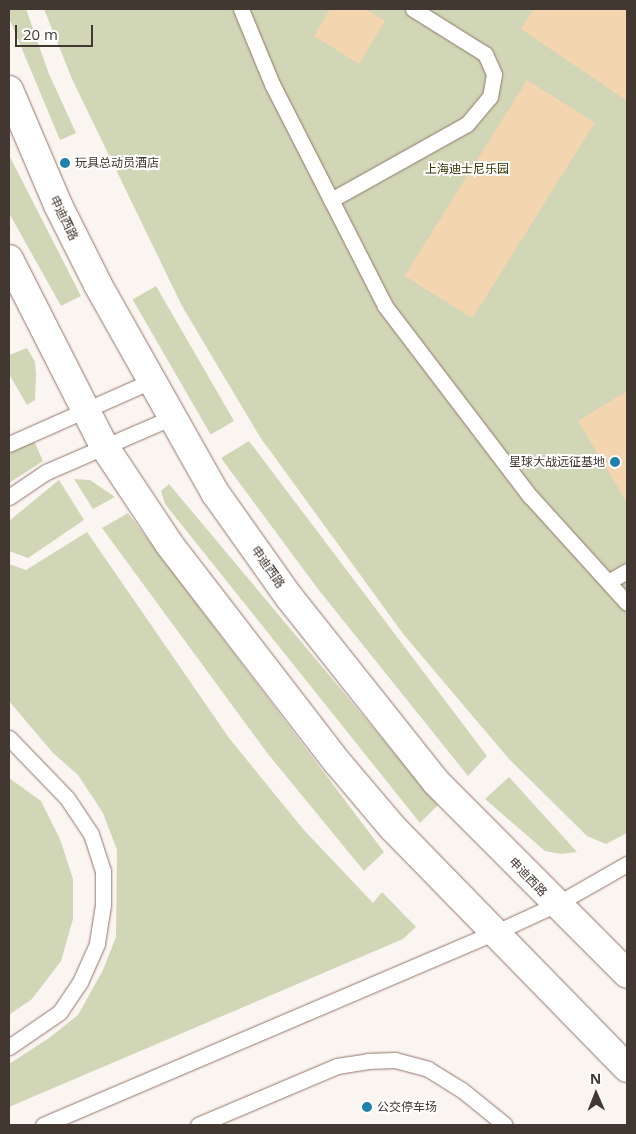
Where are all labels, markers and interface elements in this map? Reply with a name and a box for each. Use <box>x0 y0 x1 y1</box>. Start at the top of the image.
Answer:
scale bar <box>18 15 95 47</box>
text: 20 m <box>23 24 58 44</box>
place label: 玩具总动员酒店 <box>75 156 159 170</box>
marker: 玩具总动员酒店 <box>59 157 71 169</box>
park label: 上海迪士尼乐园 <box>425 162 509 176</box>
street label: 申迪西路 <box>47 193 81 243</box>
place label: 星球大战远征基地 <box>509 455 605 469</box>
marker: 星球大战远征基地 <box>609 456 621 468</box>
street label: 申迪西路 <box>248 543 288 591</box>
street label: 申迪西路 <box>506 855 550 899</box>
north arrow <box>571 1069 621 1119</box>
text: N <box>590 1069 602 1088</box>
place label: 公交停车场 <box>377 1100 437 1114</box>
marker: 公交停车场 <box>361 1101 373 1113</box>

